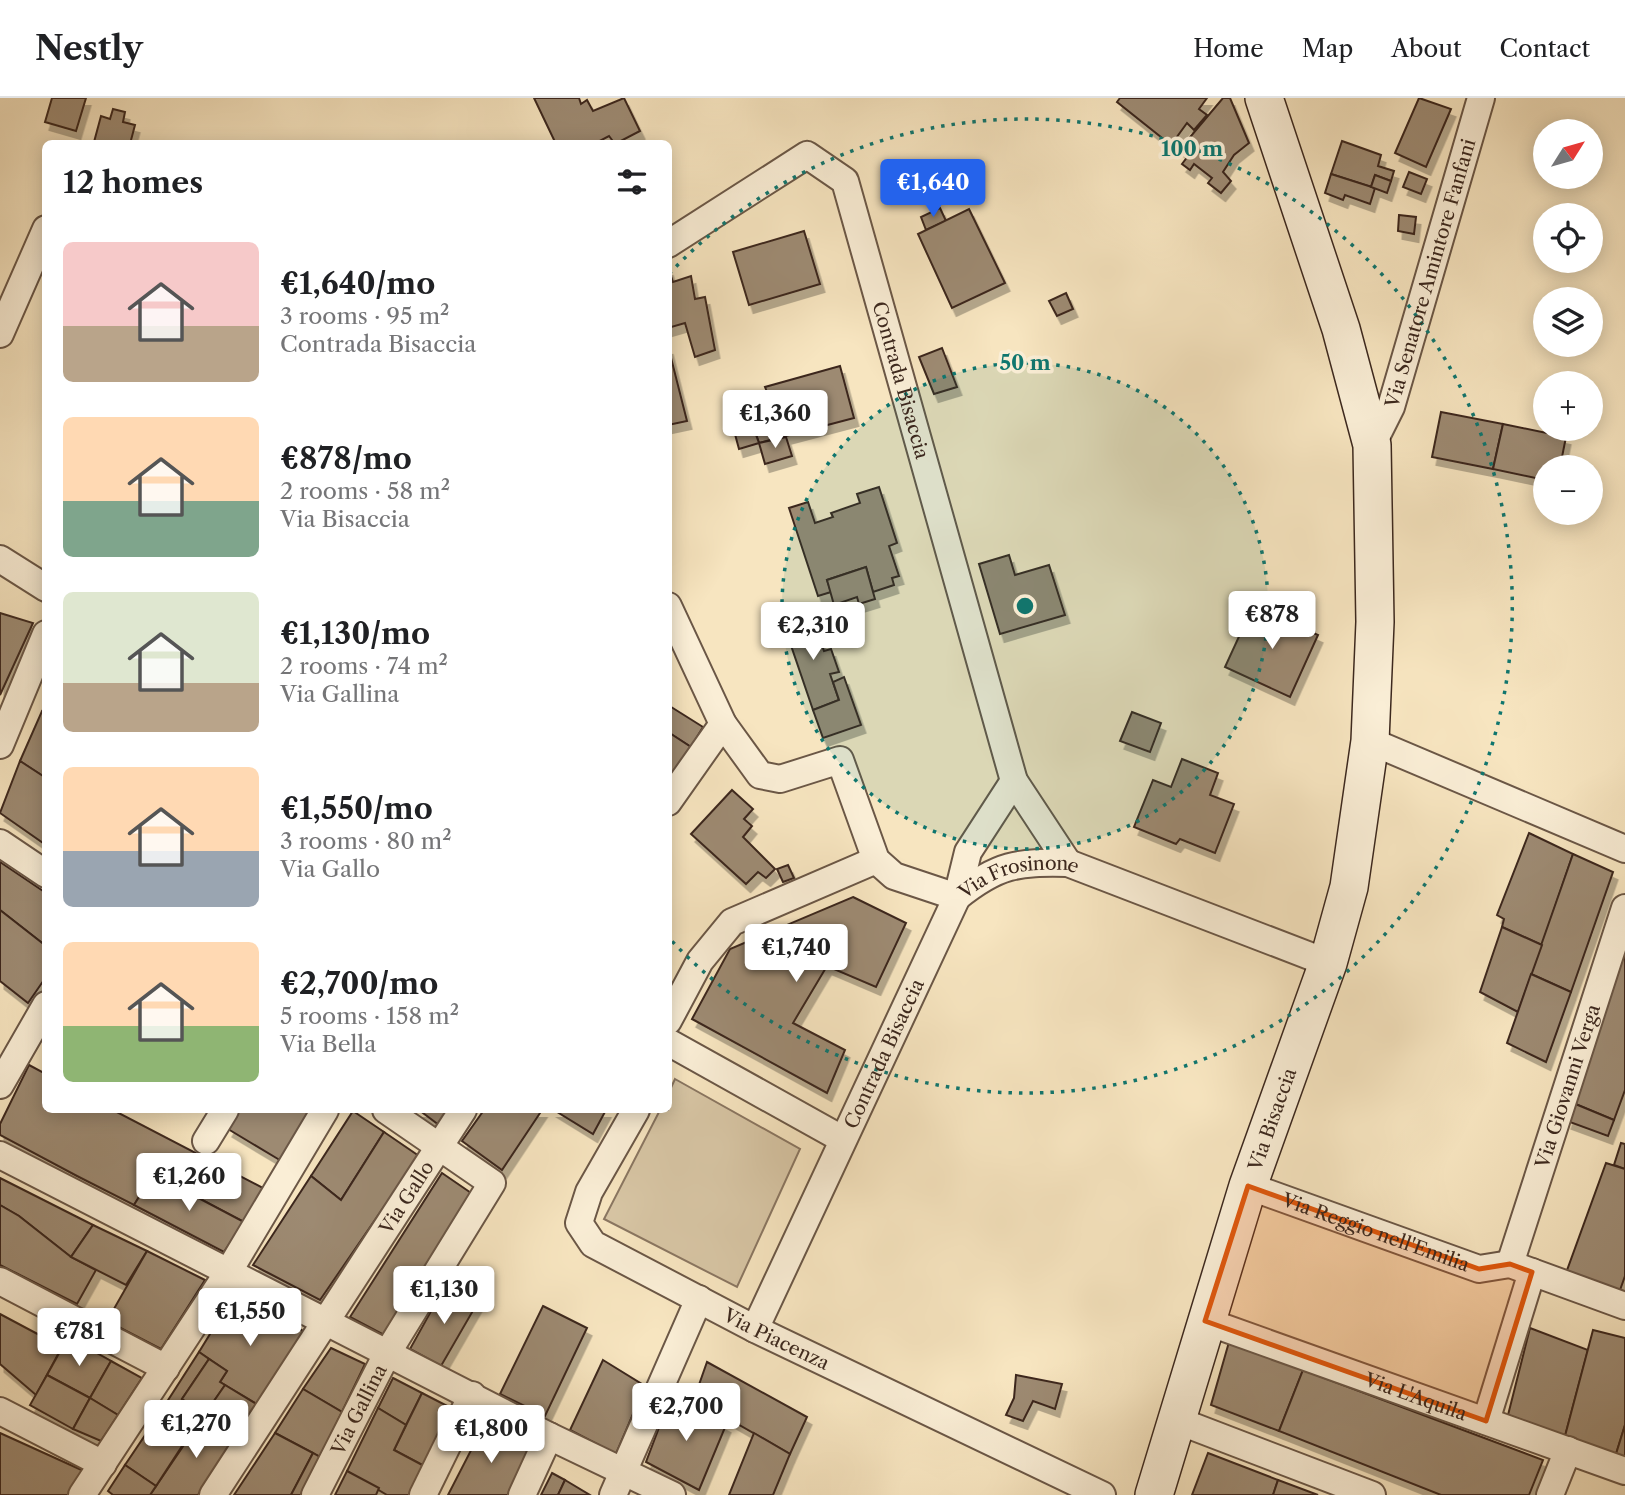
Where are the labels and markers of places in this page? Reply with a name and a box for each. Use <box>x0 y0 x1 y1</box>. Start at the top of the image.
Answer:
pin: €1,640 <box>876 159 990 219</box>
pin: €1,360 <box>718 390 832 450</box>
pin: €878 <box>1231 592 1313 651</box>
centre of rings <box>1013 594 1037 618</box>
pin: €2,310 <box>756 602 870 662</box>
pin: €1,740 <box>739 924 853 984</box>
pin: €1,260 <box>132 1154 246 1213</box>
pin: €1,130 <box>387 1266 501 1326</box>
pin: €1,550 <box>193 1288 307 1348</box>
pin: €781 <box>38 1308 120 1368</box>
pin: €2,700 <box>629 1384 743 1443</box>
pin: €1,270 <box>139 1400 253 1460</box>
pin: €1,800 <box>434 1406 548 1465</box>

